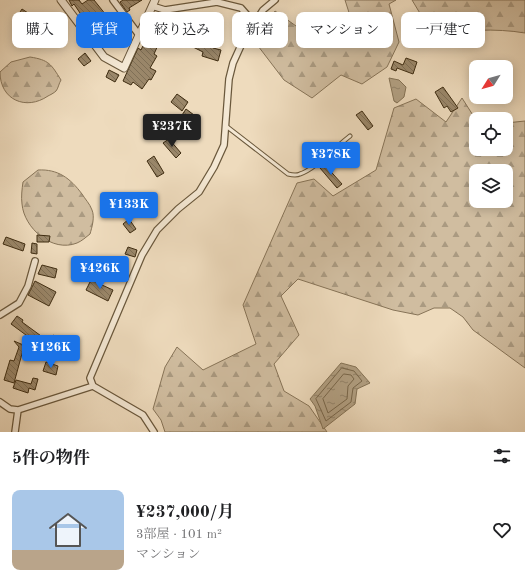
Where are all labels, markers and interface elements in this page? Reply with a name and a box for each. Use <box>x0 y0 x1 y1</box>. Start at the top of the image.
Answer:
chip: 購入 <box>12 12 68 48</box>
chip: 賃貸 <box>76 12 132 48</box>
chip: 絞り込み <box>140 12 224 48</box>
chip: 新着 <box>232 12 288 48</box>
chip: マンション <box>296 12 393 48</box>
chip: 一戸建て <box>401 12 485 48</box>
north arrow <box>469 60 513 104</box>
map controls <box>469 60 513 208</box>
button: locate <box>469 112 513 156</box>
pin: ¥237K <box>144 114 200 148</box>
text: ¥237K <box>152 120 192 133</box>
pin: ¥378K <box>303 142 359 176</box>
text: ¥378K <box>311 148 351 161</box>
button: layers <box>469 164 513 208</box>
pin: ¥133K <box>101 192 157 226</box>
text: ¥133K <box>109 198 149 211</box>
pin: ¥426K <box>72 256 128 290</box>
text: ¥426K <box>80 262 120 275</box>
pin: ¥126K <box>23 335 79 369</box>
text: ¥126K <box>31 341 71 354</box>
icon: filters <box>491 445 513 467</box>
text: 5件の物件 <box>12 450 90 467</box>
text: ¥237,000/月 <box>136 504 234 521</box>
icon: home <box>44 506 92 554</box>
icon: heart <box>491 519 513 541</box>
text: 3部屋 · 101 m² <box>136 528 222 541</box>
text: マンション <box>136 548 200 561</box>

